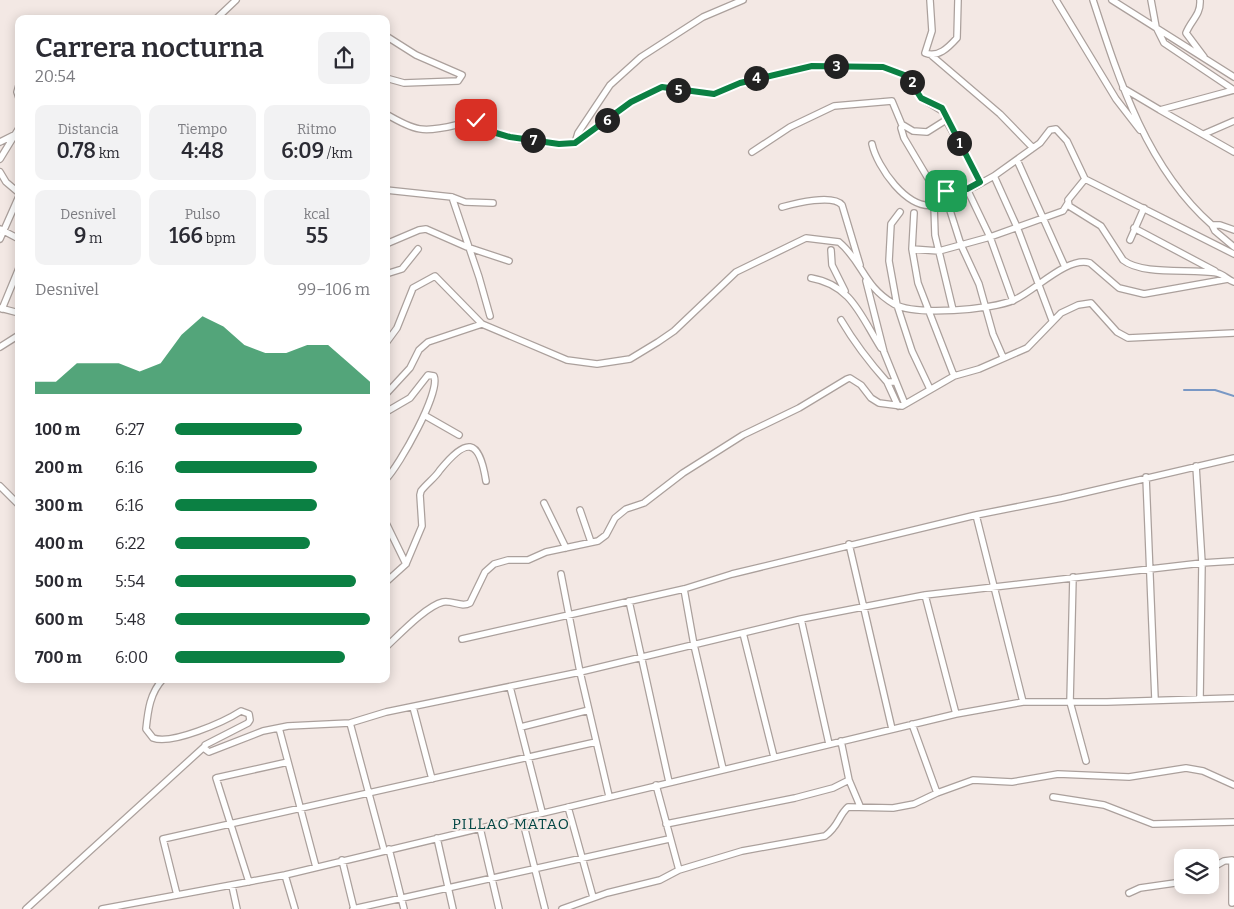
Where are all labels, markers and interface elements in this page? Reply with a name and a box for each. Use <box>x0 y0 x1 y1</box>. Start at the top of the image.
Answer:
text: Carrera nocturna <box>35 31 264 64</box>
button: share <box>318 32 370 84</box>
pin: 3 <box>824 54 848 78</box>
text: 3 <box>832 58 841 75</box>
pin: 4 <box>744 66 768 90</box>
text: 20:54 <box>35 67 75 86</box>
text: 4 <box>752 70 761 87</box>
pin: 2 <box>900 70 924 94</box>
text: 2 <box>909 74 916 91</box>
pin: 5 <box>666 78 690 102</box>
text: 5 <box>675 82 682 99</box>
pin <box>455 99 497 141</box>
icon: check <box>462 106 490 134</box>
pin: 6 <box>594 108 620 132</box>
text: 6 <box>603 112 612 129</box>
text: Distancia <box>58 121 119 138</box>
text: Tiempo <box>178 121 227 138</box>
text: Ritmo <box>297 121 337 138</box>
pin: 7 <box>520 128 546 152</box>
pin: 1 <box>946 130 972 156</box>
text: 7 <box>530 132 537 149</box>
text: 1 <box>956 135 963 152</box>
text: 0.78 <box>57 138 96 164</box>
text: 4:48 <box>181 138 224 164</box>
text: 6:09 <box>281 138 324 164</box>
text: km <box>96 145 120 162</box>
text: /km <box>324 145 353 162</box>
pin <box>925 170 967 212</box>
icon: arrive <box>932 177 960 205</box>
text: Desnivel <box>60 206 116 223</box>
text: Pulso <box>185 206 220 223</box>
text: kcal <box>304 206 330 223</box>
text: 9 <box>74 223 86 249</box>
text: 166 <box>169 223 203 249</box>
text: 55 <box>305 223 328 249</box>
text: m <box>86 230 102 247</box>
text: bpm <box>203 230 236 247</box>
text: Desnivel <box>35 280 99 299</box>
text: 99–106 m <box>297 280 370 299</box>
text: 100 m <box>35 420 80 439</box>
text: 6:27 <box>115 420 144 439</box>
text: 200 m <box>35 458 82 477</box>
text: 6:16 <box>115 458 144 477</box>
text: 300 m <box>35 496 83 515</box>
text: 6:16 <box>115 496 144 515</box>
text: 400 m <box>35 534 83 553</box>
text: 6:22 <box>115 534 145 553</box>
text: 500 m <box>35 572 82 591</box>
text: 5:54 <box>115 572 145 591</box>
text: 600 m <box>35 610 83 629</box>
text: 5:48 <box>115 610 146 629</box>
text: 700 m <box>35 648 82 667</box>
text: 6:00 <box>115 648 148 667</box>
district label: PILLAO MATAO <box>452 815 570 833</box>
map controls <box>1174 849 1219 894</box>
button: layers <box>1174 849 1219 894</box>

